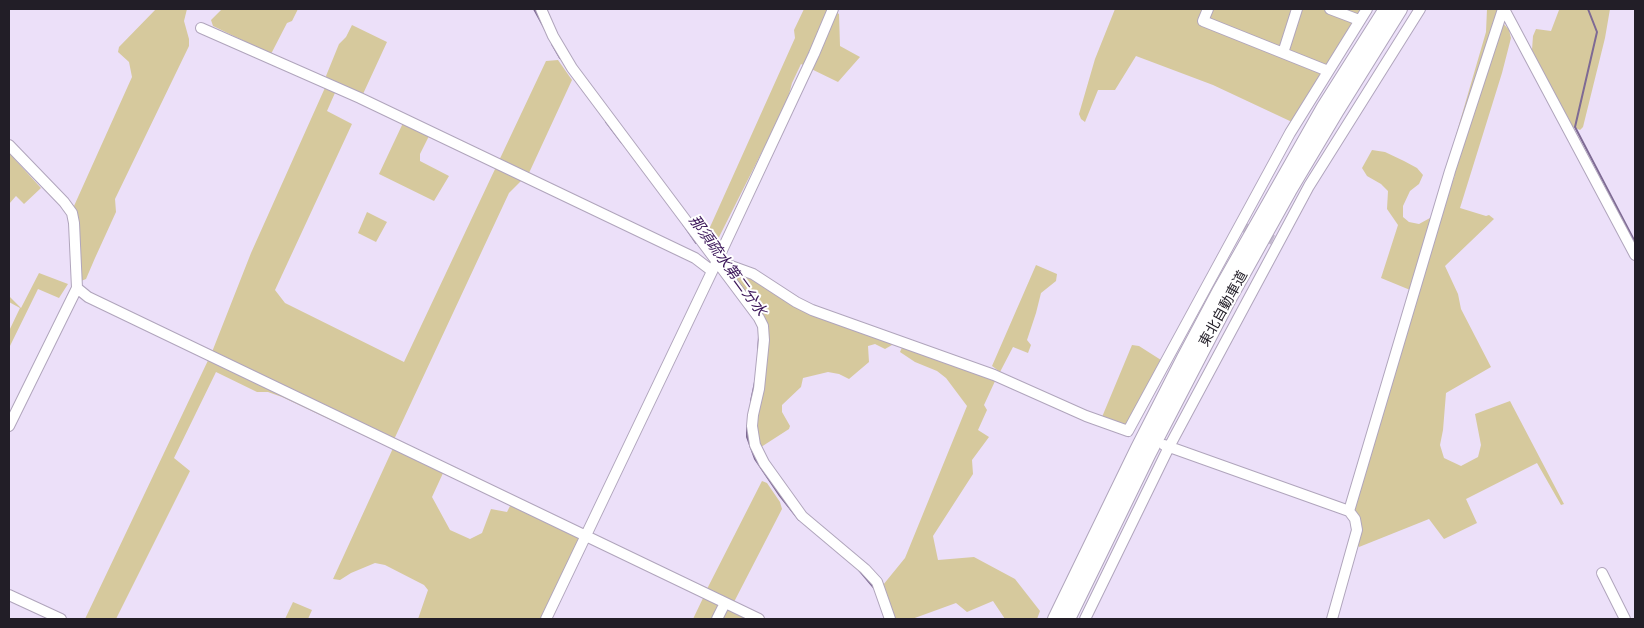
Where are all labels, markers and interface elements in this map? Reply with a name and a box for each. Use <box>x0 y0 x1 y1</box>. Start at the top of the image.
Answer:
water label: 那須疏水第二分水 <box>684 212 770 320</box>
street label: 東北自動車道 <box>1196 268 1252 350</box>

